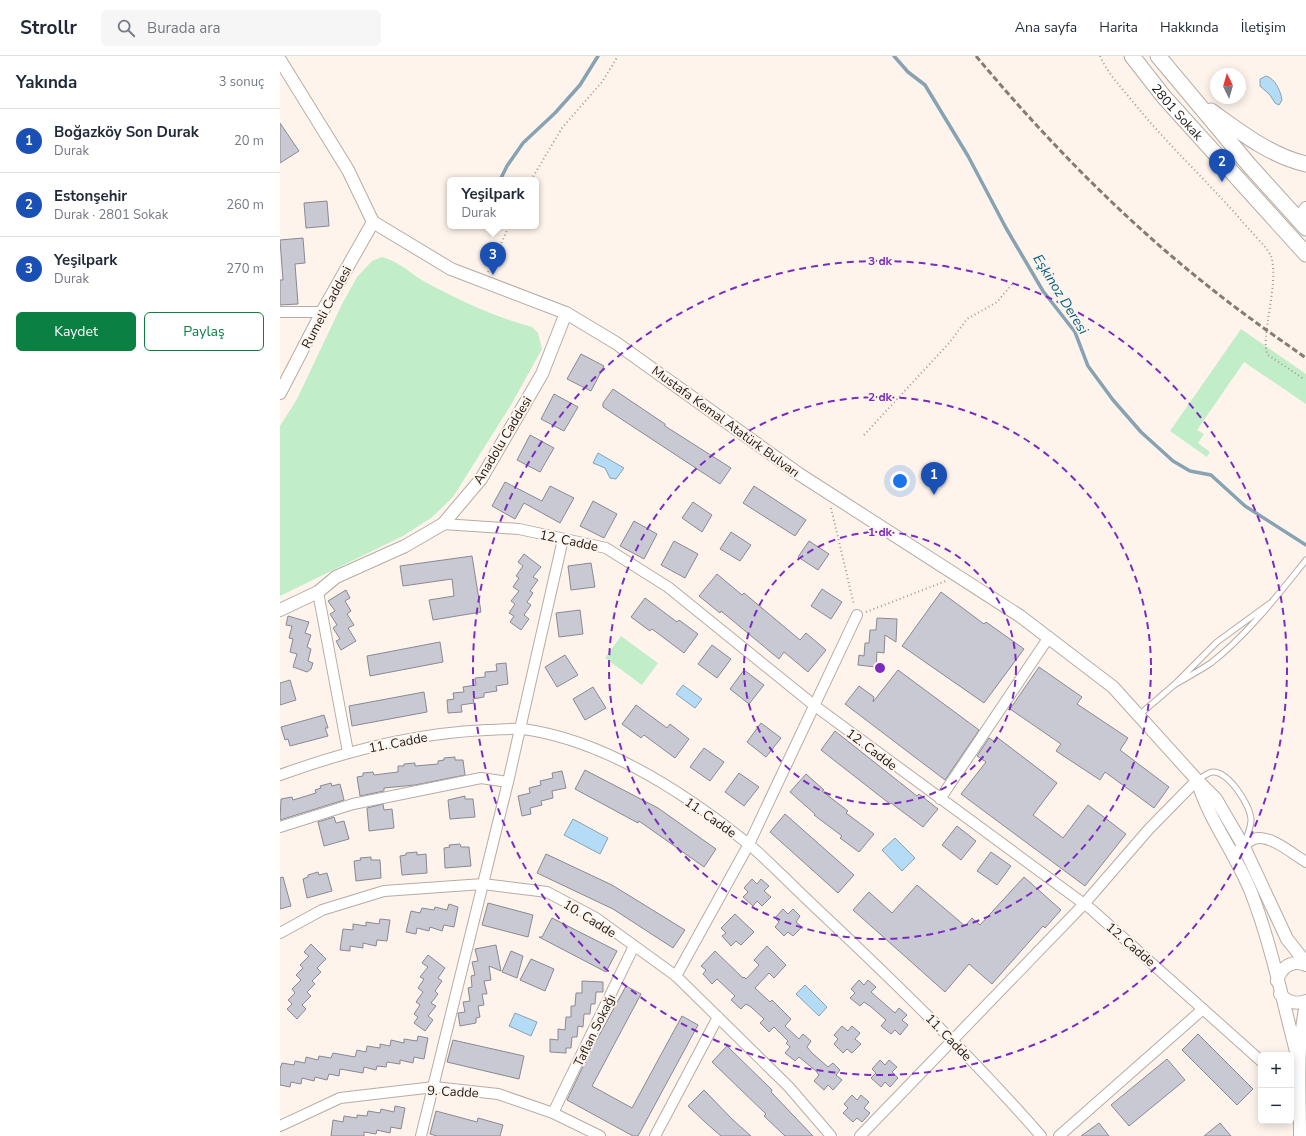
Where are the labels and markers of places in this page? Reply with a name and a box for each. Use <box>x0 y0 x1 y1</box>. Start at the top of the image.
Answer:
pin: 2 <box>1209 149 1235 182</box>
pin: 3 <box>480 242 506 275</box>
pin: 1 <box>921 462 947 495</box>
centre of rings <box>873 661 887 675</box>

